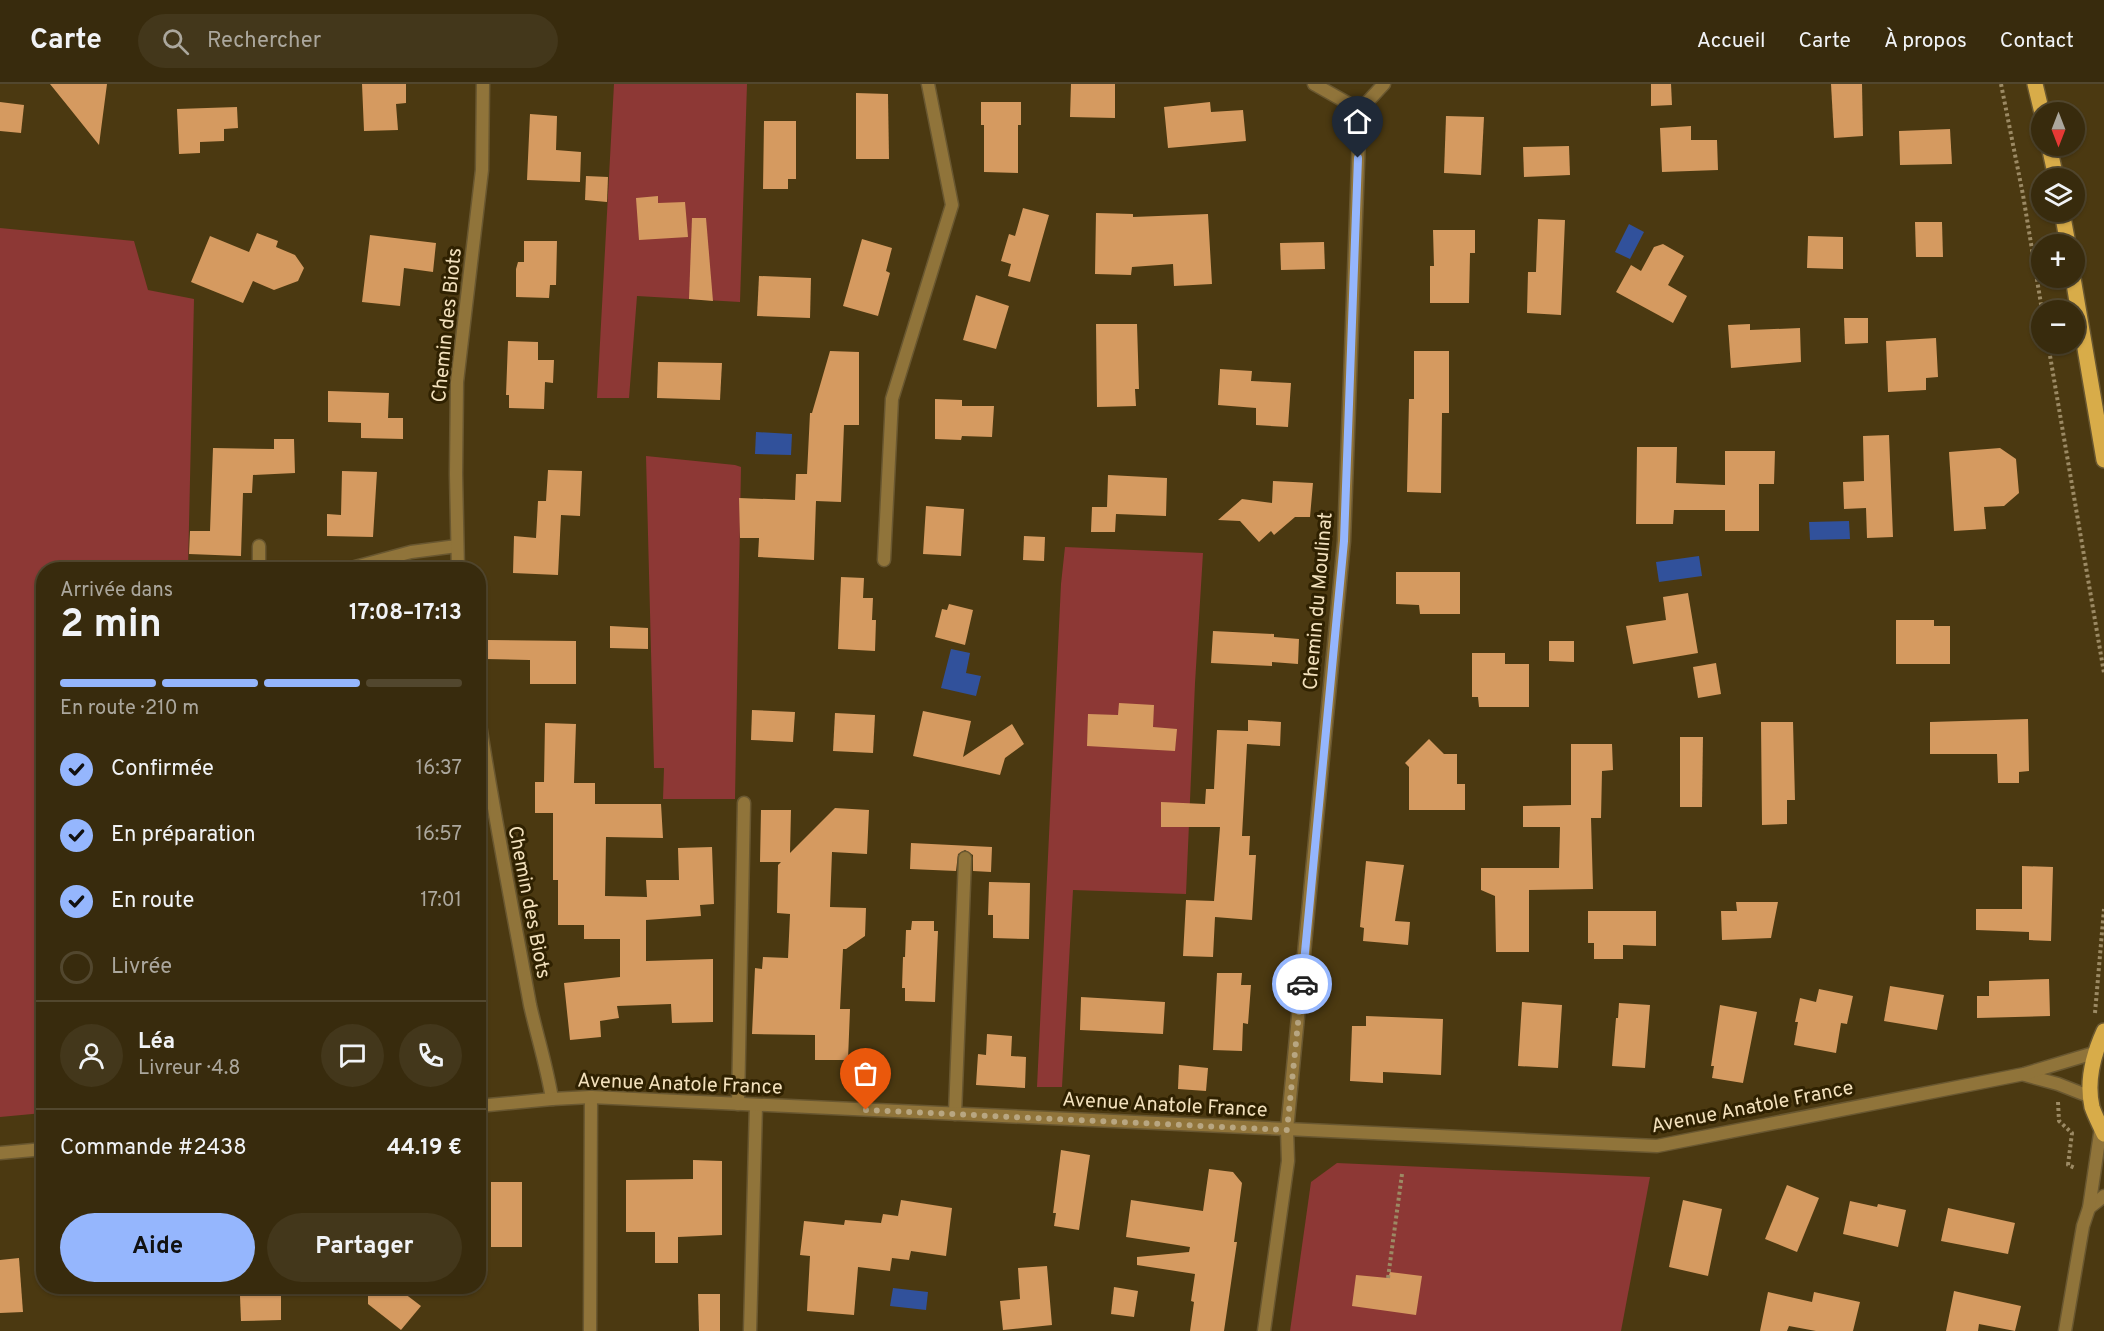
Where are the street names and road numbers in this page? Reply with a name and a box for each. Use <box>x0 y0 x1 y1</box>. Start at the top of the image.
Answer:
street label: Chemin des Biots <box>427 247 469 404</box>
street label: Chemin du Moulinat <box>1298 511 1340 691</box>
street label: Chemin des Biots <box>500 824 556 981</box>
street label: Avenue Anatole France <box>577 1068 783 1102</box>
street label: Avenue Anatole France <box>1649 1076 1856 1140</box>
street label: Avenue Anatole France <box>1062 1088 1268 1124</box>

